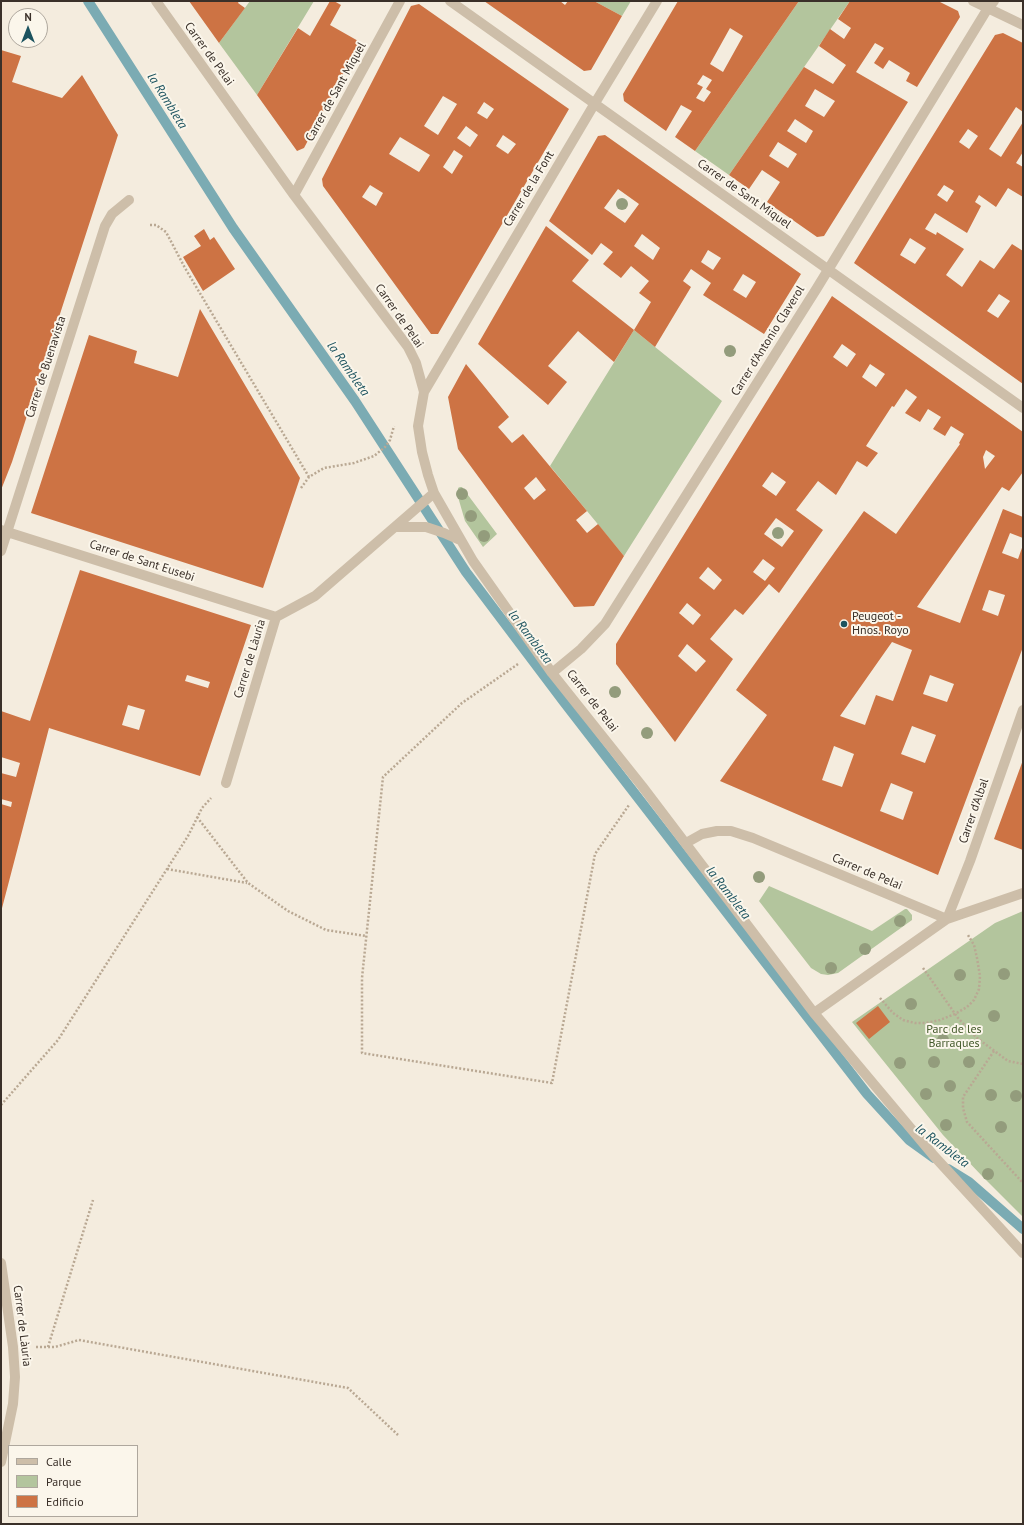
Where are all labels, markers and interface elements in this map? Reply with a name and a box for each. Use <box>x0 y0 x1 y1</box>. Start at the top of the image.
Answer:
north arrow <box>8 8 48 48</box>
text: N <box>24 10 32 24</box>
street label: Carrer de Pelai <box>181 19 237 89</box>
street label: Carrer de Sant Miquel <box>303 40 369 144</box>
water label: la Rambleta <box>144 70 190 132</box>
street label: Carrer de la Font <box>501 149 557 229</box>
street label: Carrer de Sant Miquel <box>694 156 794 232</box>
street label: Carrer de Pelai <box>372 281 426 351</box>
street label: Carrer d'Antonio Claverol <box>728 283 808 399</box>
street label: Carrer de Buenavista <box>23 314 69 420</box>
water label: la Rambleta <box>324 339 372 399</box>
street label: Carrer de Sant Eusebi <box>88 537 196 585</box>
water label: la Rambleta <box>505 607 555 667</box>
place label: Peugeot - Hnos. Royo <box>852 610 909 638</box>
street label: Carrer de Làuria <box>231 618 269 700</box>
marker: Peugeot - Hnos. Royo <box>839 619 849 629</box>
street label: Carrer de Pelai <box>563 667 621 735</box>
street label: Carrer d'Albal <box>956 776 992 846</box>
street label: Carrer de Pelai <box>830 851 904 893</box>
water label: la Rambleta <box>702 863 754 923</box>
park label: Parc de les Barraques <box>926 1023 982 1051</box>
water label: la Rambleta <box>912 1121 972 1171</box>
street label: Carrer de Làuria <box>10 1285 34 1367</box>
legend <box>8 1445 138 1517</box>
text: Calle <box>46 1454 72 1469</box>
text: Parque <box>46 1474 81 1489</box>
text: Edificio <box>46 1494 84 1509</box>

